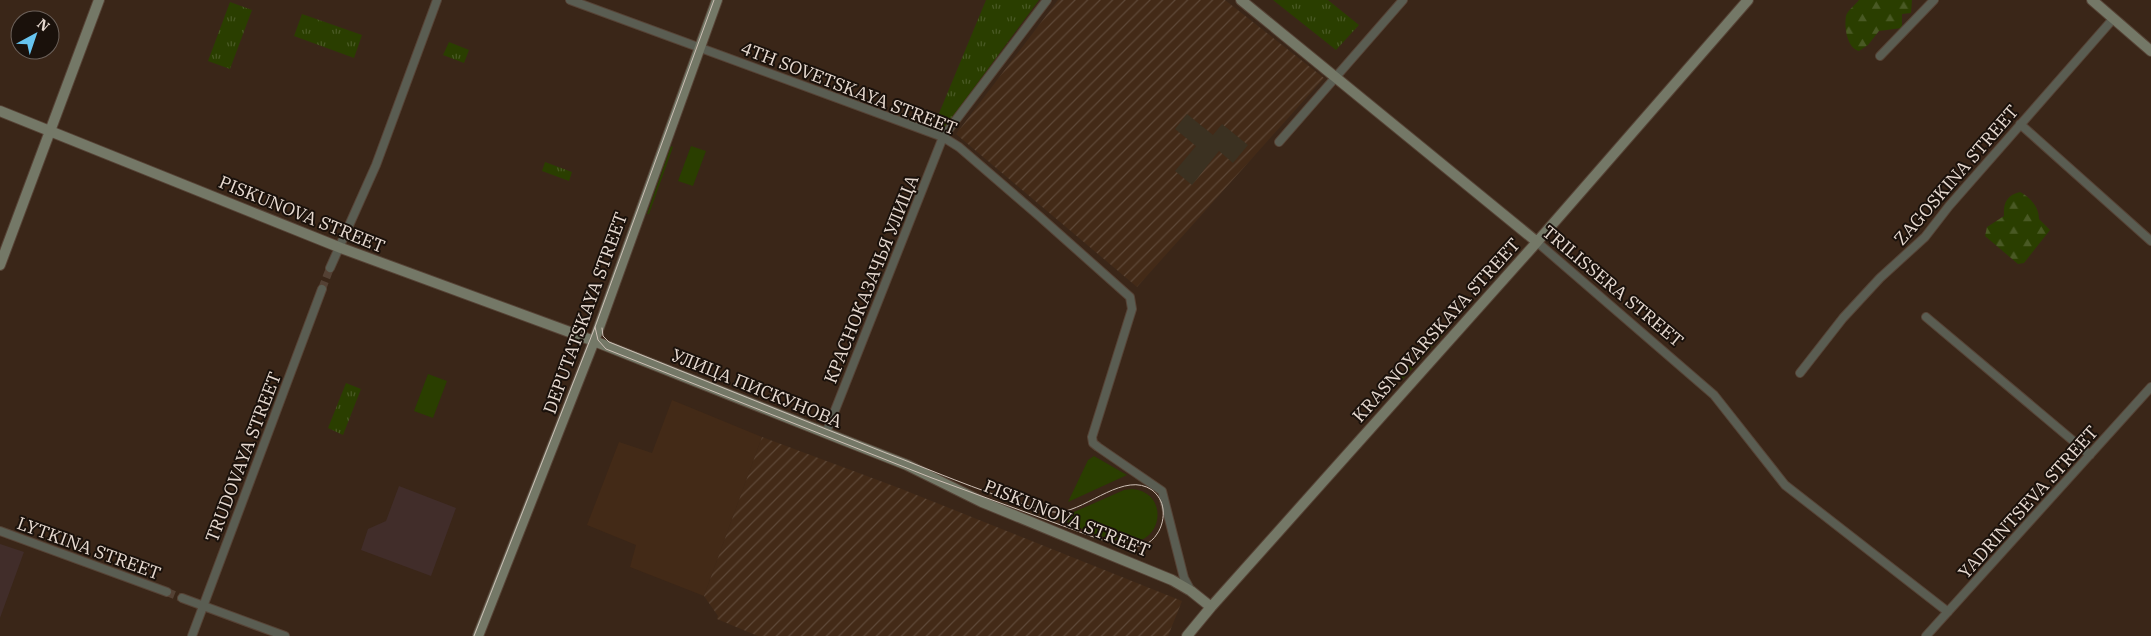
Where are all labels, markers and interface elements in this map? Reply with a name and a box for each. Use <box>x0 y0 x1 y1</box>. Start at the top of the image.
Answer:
north arrow <box>10 10 60 60</box>
text: N <box>33 15 53 35</box>
street label: 4TH SOVETSKAYA STREET <box>738 36 961 140</box>
street label: ZAGOSKINA STREET <box>1889 100 2023 250</box>
street label: PISKUNOVA STREET <box>216 170 389 258</box>
street label: КРАСНОКАЗАЧЬЯ УЛИЦА <box>819 171 924 387</box>
street label: DEPUTATSKAYA STREET <box>538 209 632 417</box>
street label: TRILISSERA STREET <box>1538 220 1689 352</box>
street label: KRASNOYARSKAYA STREET <box>1347 233 1525 427</box>
street label: УЛИЦА ПИСКУНОВА <box>668 343 846 433</box>
street label: TRUDOVAYA STREET <box>200 368 286 545</box>
street label: YADRINTSEVA STREET <box>1953 421 2103 583</box>
street label: PISKUNOVA STREET <box>981 474 1154 562</box>
street label: LYTKINA STREET <box>14 511 164 585</box>

